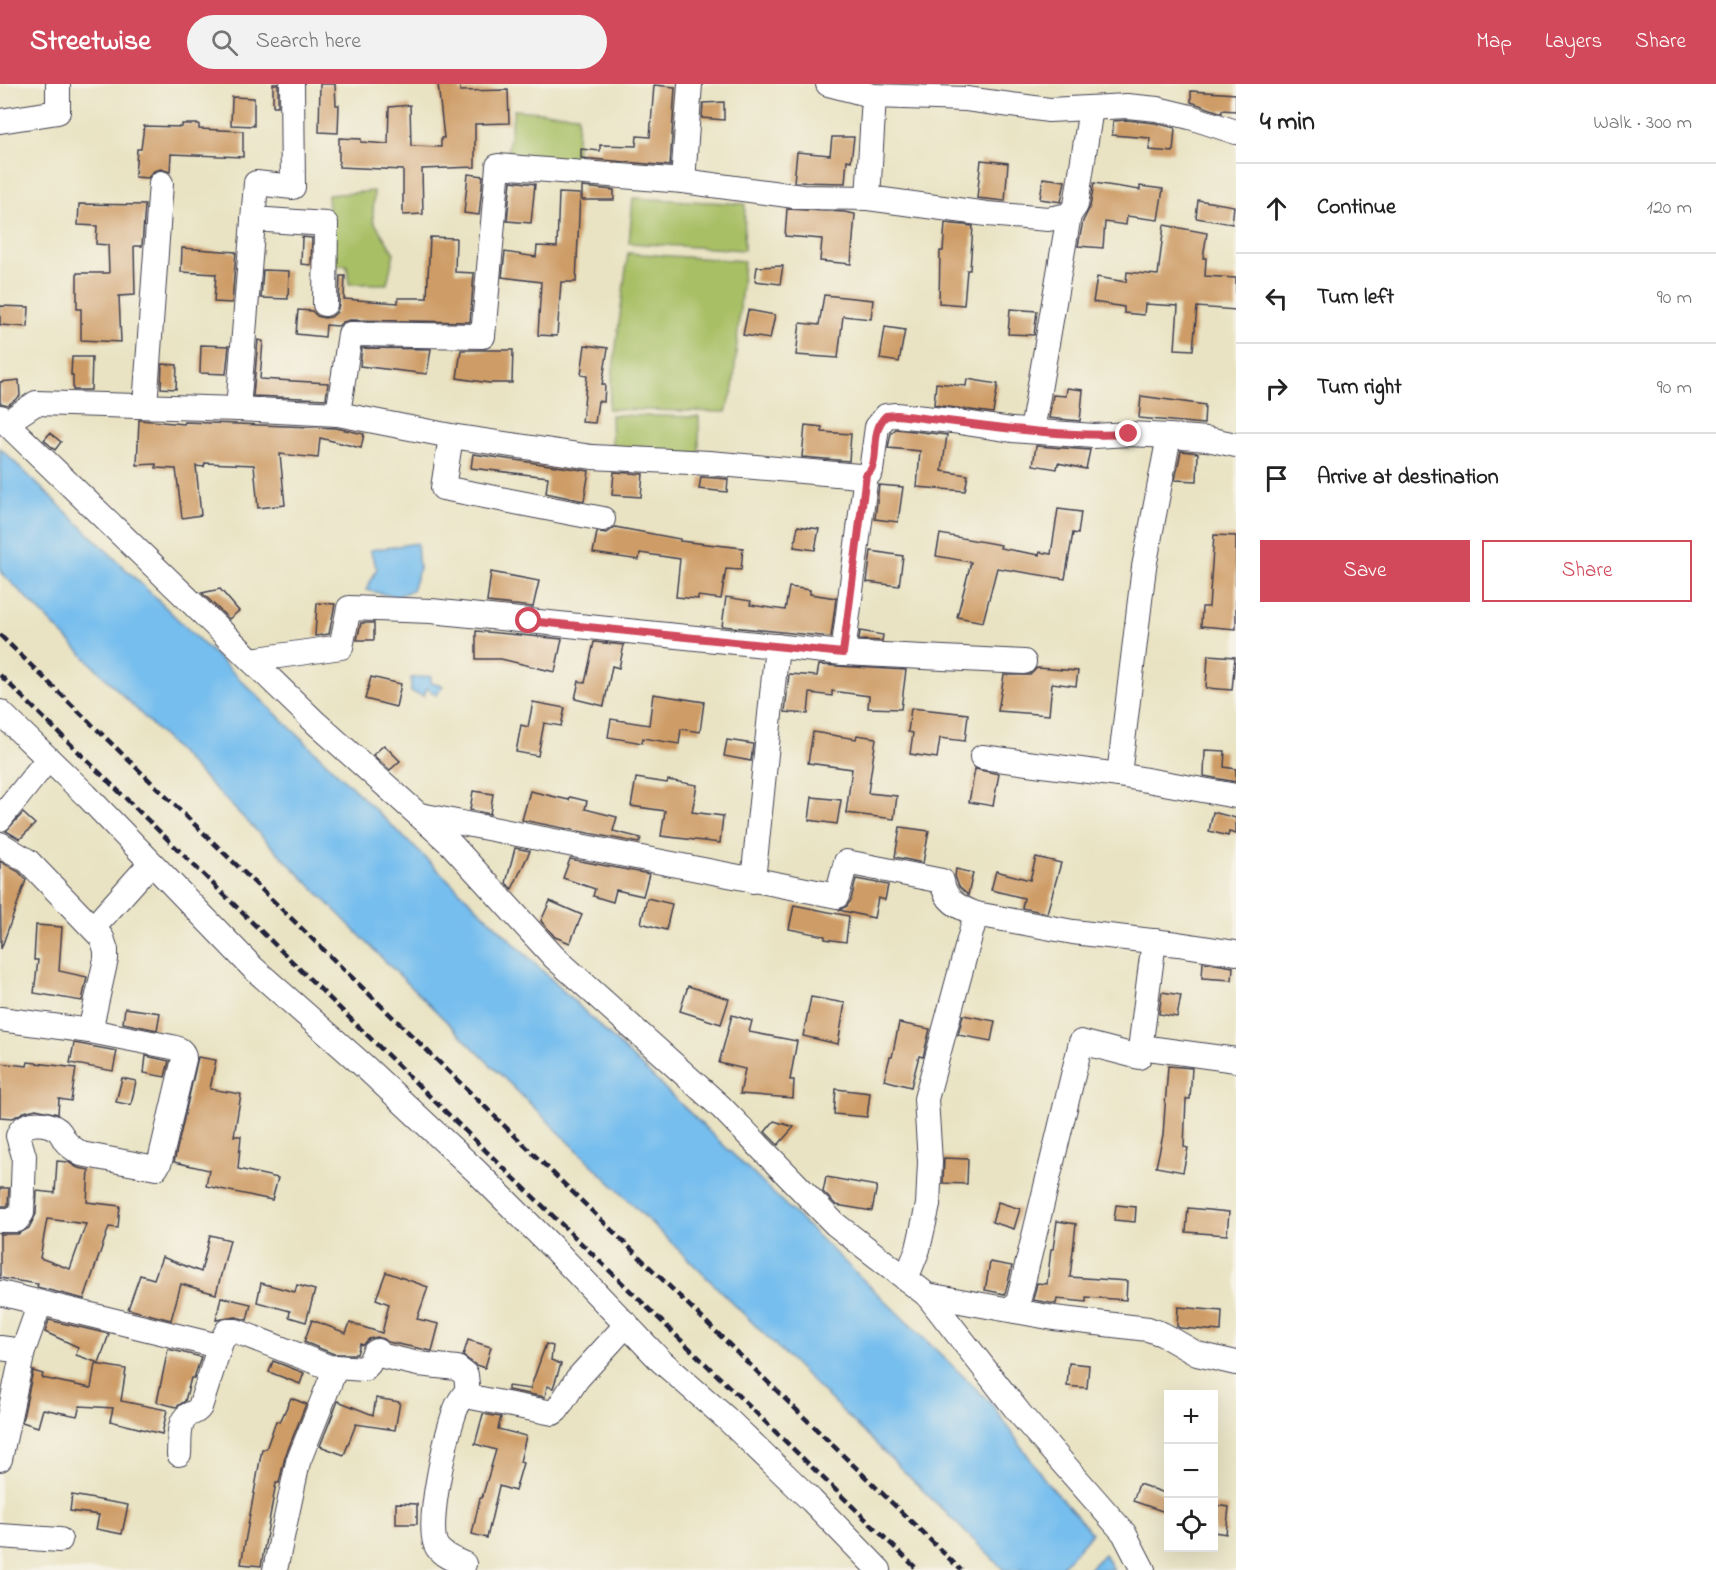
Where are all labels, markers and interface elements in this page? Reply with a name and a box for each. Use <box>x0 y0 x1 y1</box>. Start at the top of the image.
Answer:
search box <box>187 15 607 69</box>
text: Streetwise <box>30 22 151 63</box>
icon: search <box>208 26 241 59</box>
text: Search here <box>256 26 361 58</box>
text: Map <box>1476 27 1512 57</box>
text: Layers <box>1545 27 1602 57</box>
text: Share <box>1635 27 1686 57</box>
text: 4 min <box>1260 104 1315 142</box>
text: Walk · 300 m <box>1593 109 1692 138</box>
icon: ahead <box>1260 192 1293 225</box>
text: Continue <box>1317 192 1396 224</box>
text: 120 m <box>1647 194 1692 223</box>
icon: left <box>1260 282 1293 315</box>
text: Turn left <box>1317 282 1394 314</box>
text: 90 m <box>1657 284 1692 313</box>
icon: right <box>1260 372 1293 405</box>
text: Turn right <box>1317 372 1402 404</box>
text: 90 m <box>1657 374 1692 403</box>
route end <box>1115 420 1141 446</box>
icon: arrive <box>1260 462 1293 495</box>
text: Arrive at destination <box>1317 462 1499 494</box>
button: Save <box>1260 540 1470 602</box>
button: Share <box>1482 540 1692 602</box>
route start <box>515 607 541 633</box>
map controls <box>1164 1390 1218 1552</box>
button: + <box>1164 1390 1218 1444</box>
button: − <box>1164 1444 1218 1498</box>
button: locate <box>1164 1498 1218 1552</box>

